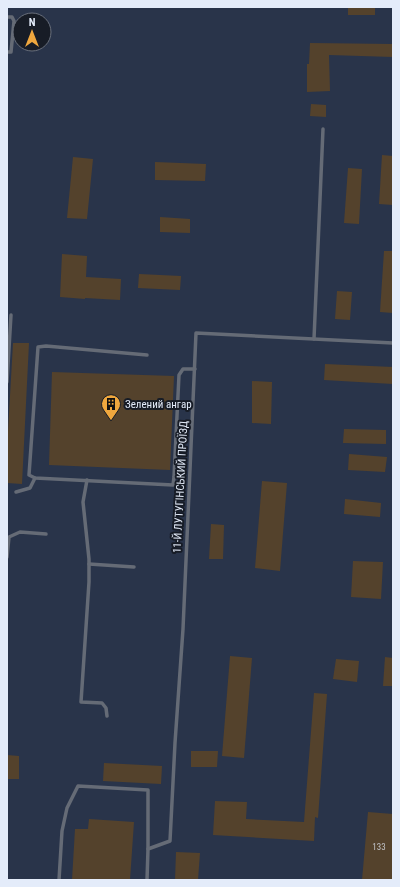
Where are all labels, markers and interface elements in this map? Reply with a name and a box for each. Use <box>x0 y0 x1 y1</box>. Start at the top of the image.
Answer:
north arrow <box>12 12 52 52</box>
text: N <box>29 16 36 29</box>
building icon: Зелений ангар <box>100 393 122 421</box>
place label: Зелений ангар <box>125 398 192 411</box>
street label: 11-Й ЛУТУГІНСЬКИЙ ПРОЇЗД <box>171 421 190 553</box>
house number: 133 <box>372 842 386 852</box>

